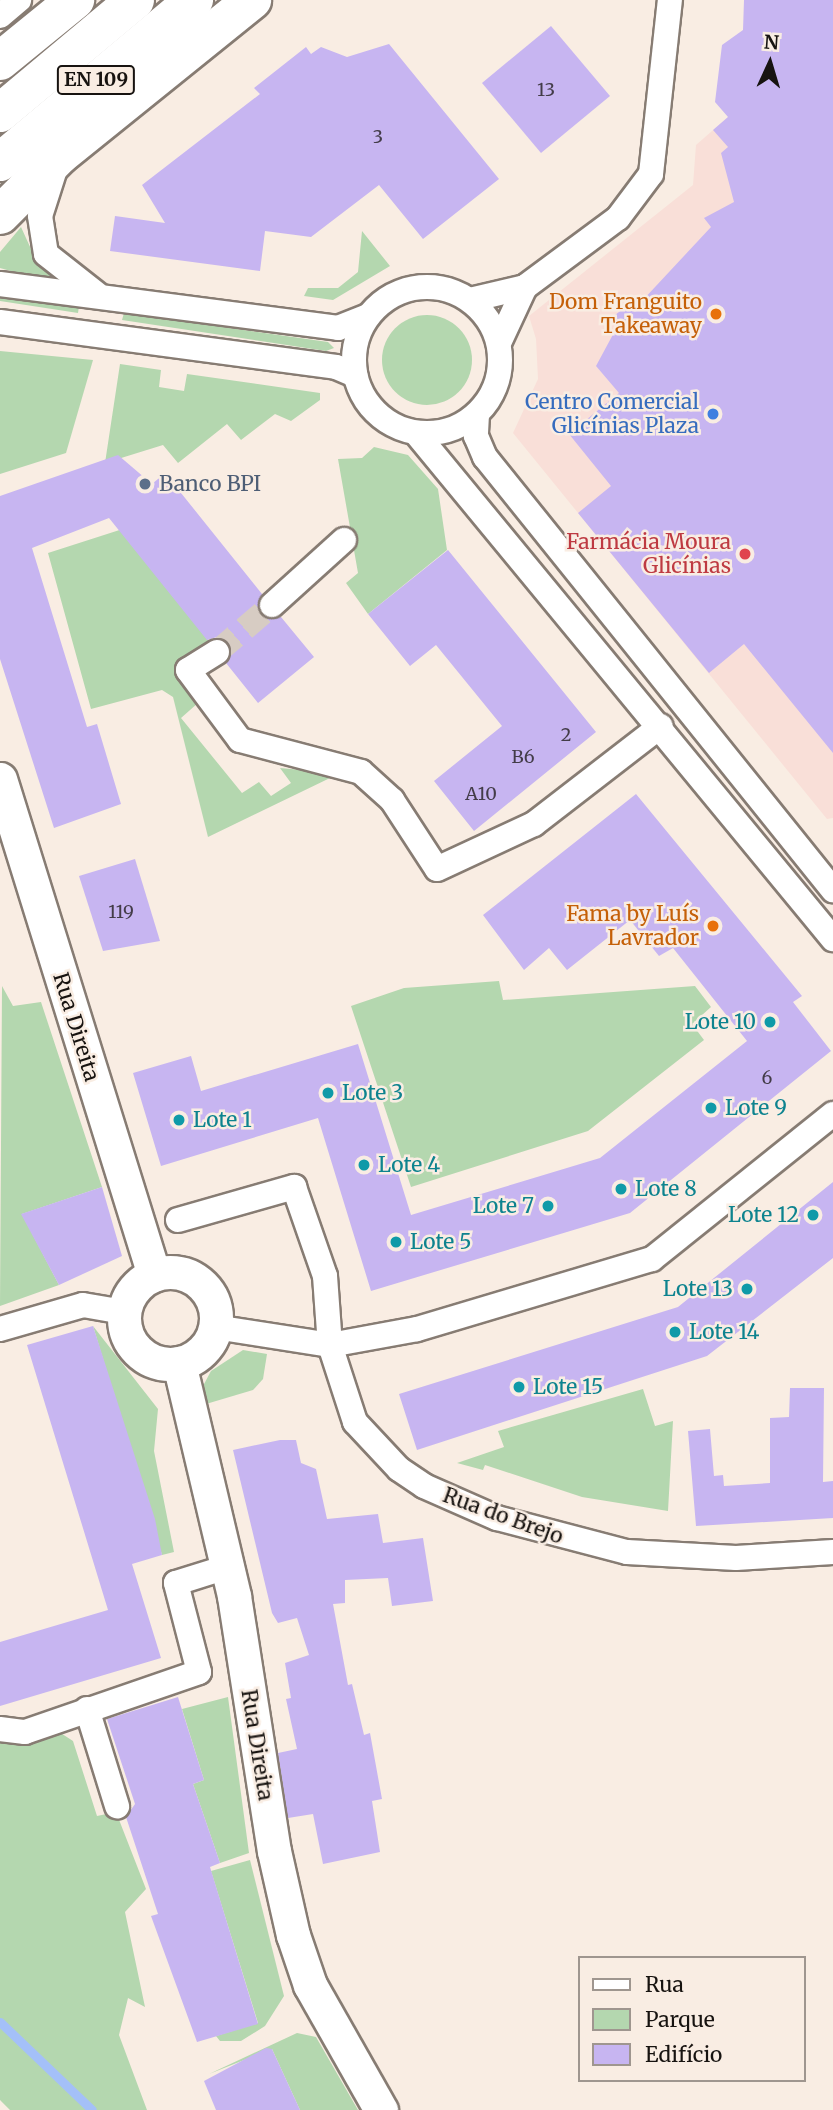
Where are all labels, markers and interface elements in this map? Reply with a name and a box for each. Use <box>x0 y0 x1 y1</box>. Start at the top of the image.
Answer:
north arrow <box>735 28 805 98</box>
text: N <box>763 30 780 55</box>
road number: EN 109 <box>56 64 136 96</box>
house number: 13 <box>537 79 555 101</box>
house number: 3 <box>373 126 383 148</box>
place label: Dom Franguito Takeaway <box>549 289 702 339</box>
marker: Dom Franguito Takeaway <box>708 306 724 322</box>
place label: Centro Comercial Glicínias Plaza <box>525 389 699 439</box>
marker: Centro Comercial Glicínias Plaza <box>705 406 721 422</box>
place label: Banco BPI <box>159 471 261 497</box>
marker: Banco BPI <box>137 476 153 492</box>
place label: Farmácia Moura Glicínias <box>566 529 731 579</box>
marker: Farmácia Moura Glicínias <box>737 546 753 562</box>
house number: 2 <box>561 724 571 746</box>
house number: B6 <box>511 746 535 768</box>
house number: A10 <box>465 783 497 805</box>
house number: 119 <box>108 901 134 923</box>
place label: Fama by Luís Lavrador <box>566 901 699 951</box>
marker: Fama by Luís Lavrador <box>705 918 721 934</box>
street label: Rua Direita <box>48 970 104 1084</box>
place label: Lote 10 <box>685 1009 756 1035</box>
marker: Lote 10 <box>762 1014 778 1030</box>
house number: 6 <box>762 1067 772 1089</box>
place label: Lote 3 <box>342 1080 403 1106</box>
marker: Lote 3 <box>320 1085 336 1101</box>
place label: Lote 9 <box>725 1095 787 1121</box>
marker: Lote 9 <box>703 1100 719 1116</box>
place label: Lote 1 <box>193 1107 252 1133</box>
marker: Lote 1 <box>171 1112 187 1128</box>
place label: Lote 4 <box>378 1152 440 1178</box>
marker: Lote 4 <box>356 1157 372 1173</box>
place label: Lote 8 <box>635 1176 697 1202</box>
marker: Lote 8 <box>613 1181 629 1197</box>
place label: Lote 7 <box>473 1193 534 1219</box>
marker: Lote 7 <box>540 1198 556 1214</box>
place label: Lote 12 <box>728 1202 799 1228</box>
marker: Lote 12 <box>805 1207 821 1223</box>
place label: Lote 5 <box>410 1229 472 1255</box>
marker: Lote 5 <box>388 1234 404 1250</box>
place label: Lote 13 <box>663 1276 733 1302</box>
marker: Lote 13 <box>739 1281 755 1297</box>
place label: Lote 14 <box>689 1319 760 1345</box>
marker: Lote 14 <box>667 1324 683 1340</box>
place label: Lote 15 <box>533 1374 603 1400</box>
marker: Lote 15 <box>511 1379 527 1395</box>
street label: Rua do Brejo <box>439 1483 567 1549</box>
street label: Rua Direita <box>236 1688 278 1802</box>
legend <box>578 1956 805 2082</box>
text: Rua <box>645 1971 684 1998</box>
text: Parque <box>645 2006 715 2033</box>
text: Edifício <box>645 2041 722 2068</box>

